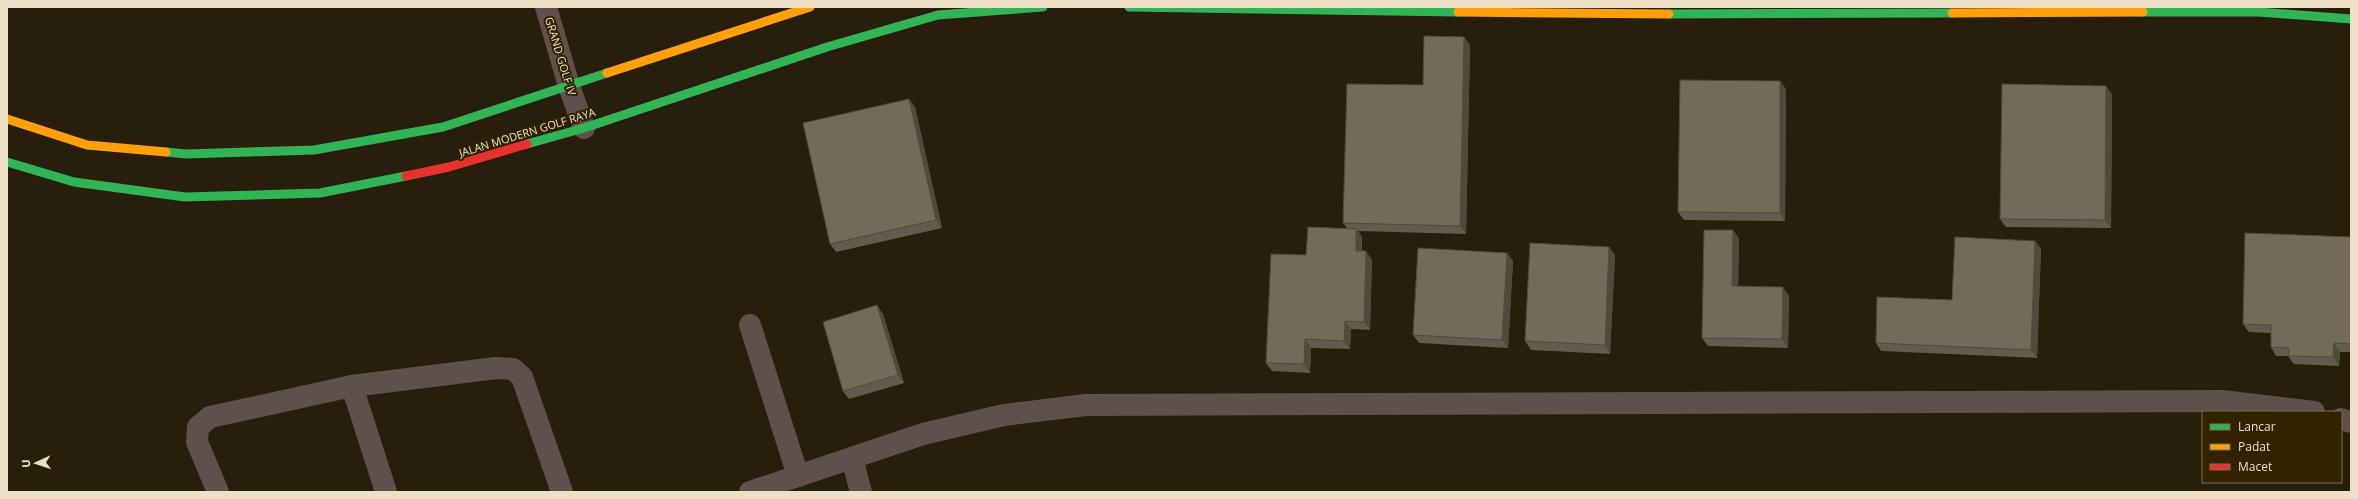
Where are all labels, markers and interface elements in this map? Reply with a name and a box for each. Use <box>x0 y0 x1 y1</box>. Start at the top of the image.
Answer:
street label: GRAND GOLF IV <box>542 15 580 97</box>
street label: JALAN MODERN GOLF RAYA <box>456 104 597 160</box>
legend <box>2202 411 2342 483</box>
text: Lancar <box>2238 418 2276 435</box>
text: Padat <box>2238 438 2270 455</box>
north arrow <box>16 443 56 483</box>
text: Macet <box>2238 458 2272 475</box>
text: U <box>18 459 33 468</box>

